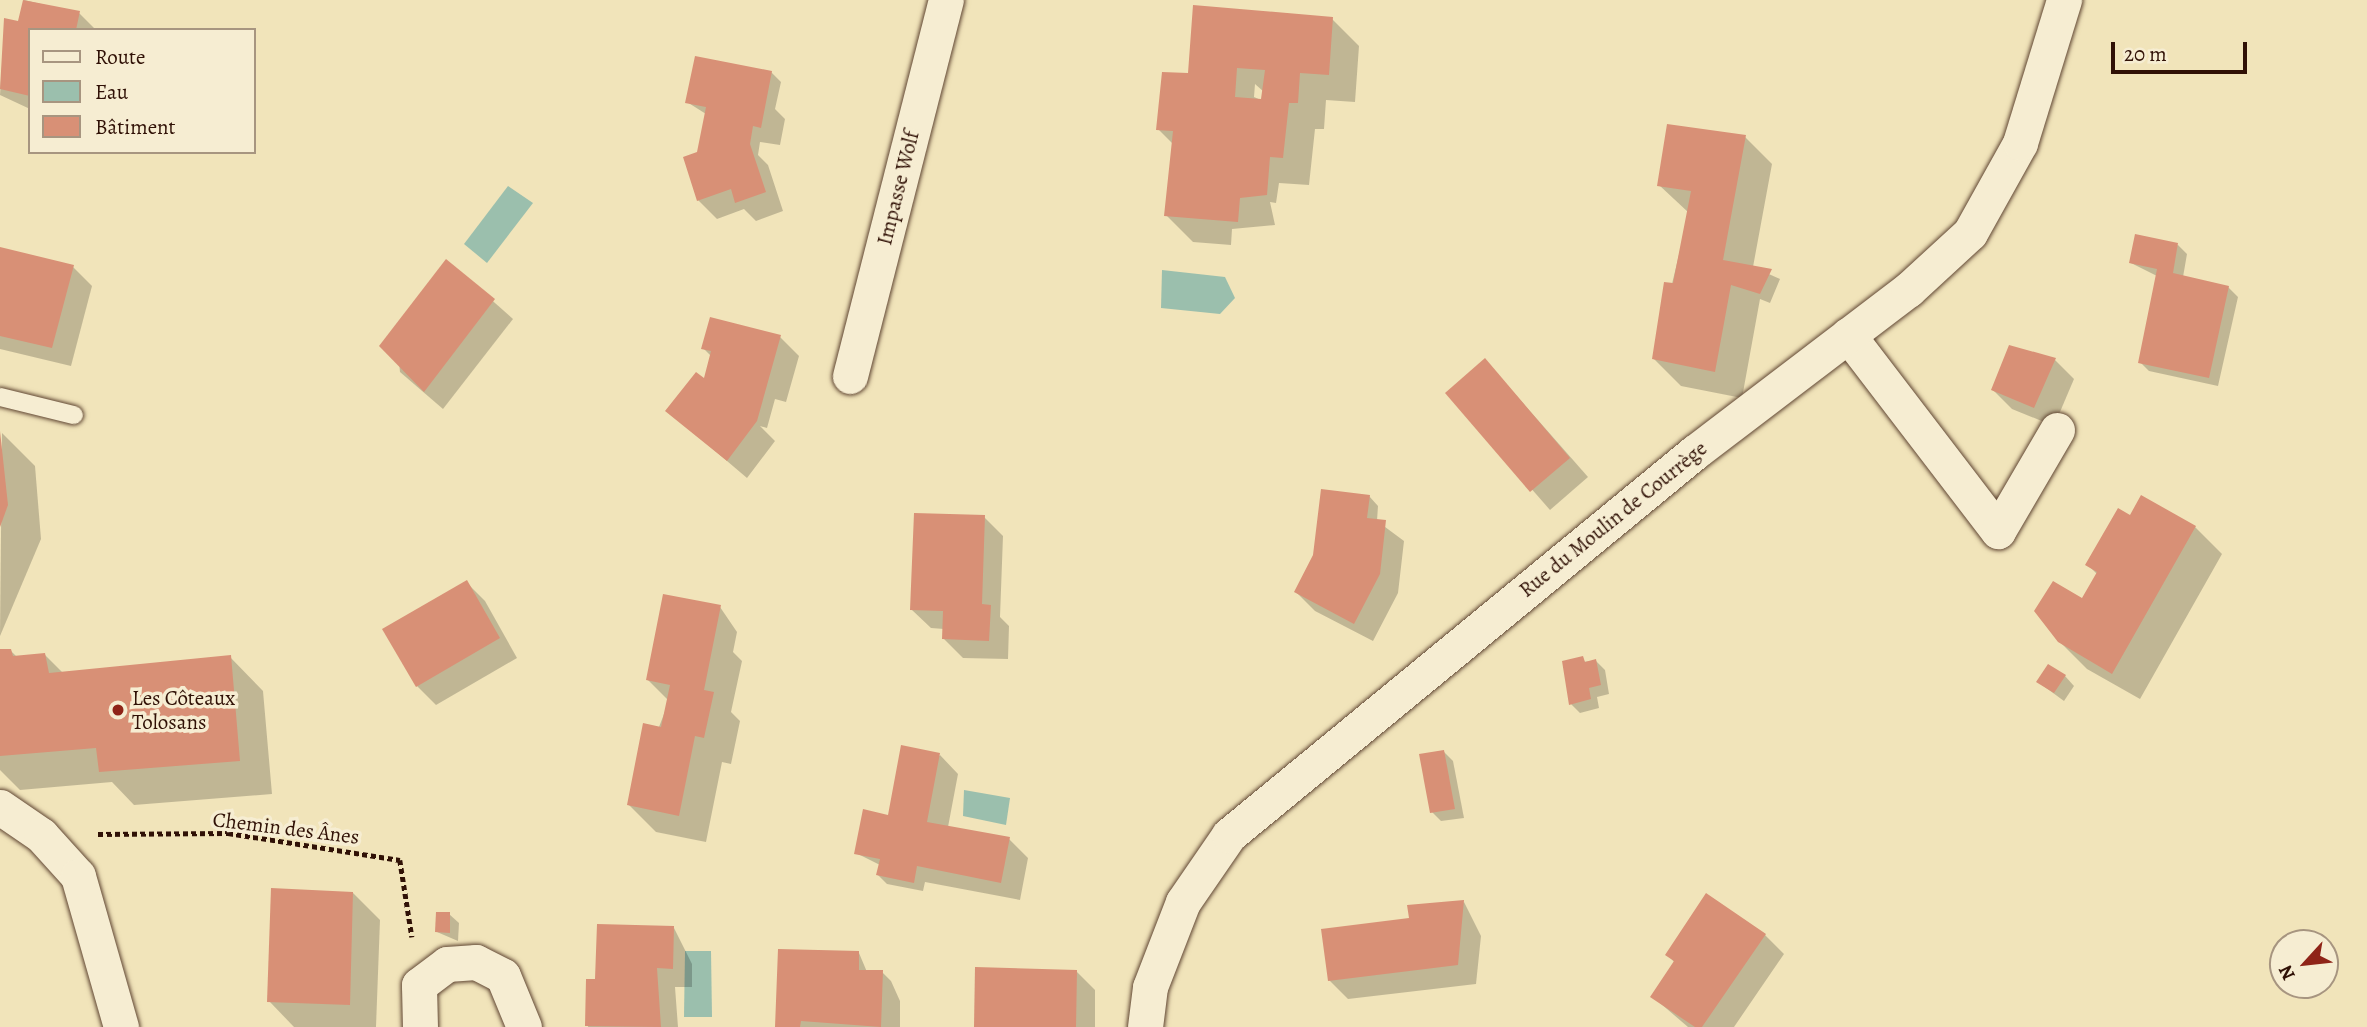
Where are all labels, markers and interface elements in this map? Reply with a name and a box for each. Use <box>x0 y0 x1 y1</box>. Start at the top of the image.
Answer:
legend <box>28 28 256 154</box>
scale bar <box>2115 28 2252 72</box>
text: 20 m <box>2124 40 2167 68</box>
text: Route <box>95 43 145 71</box>
text: Eau <box>95 78 128 106</box>
text: Bâtiment <box>95 113 176 141</box>
street label: Impasse Wolf <box>872 128 924 248</box>
street label: Rue du Moulin de Courrège <box>1514 436 1712 602</box>
place label: Les Côteaux Tolosans <box>132 685 235 735</box>
marker: Les Côteaux Tolosans <box>110 702 126 718</box>
street label: Chemin des Ânes <box>211 807 361 849</box>
north arrow <box>2269 929 2339 999</box>
text: N <box>2272 961 2302 985</box>

